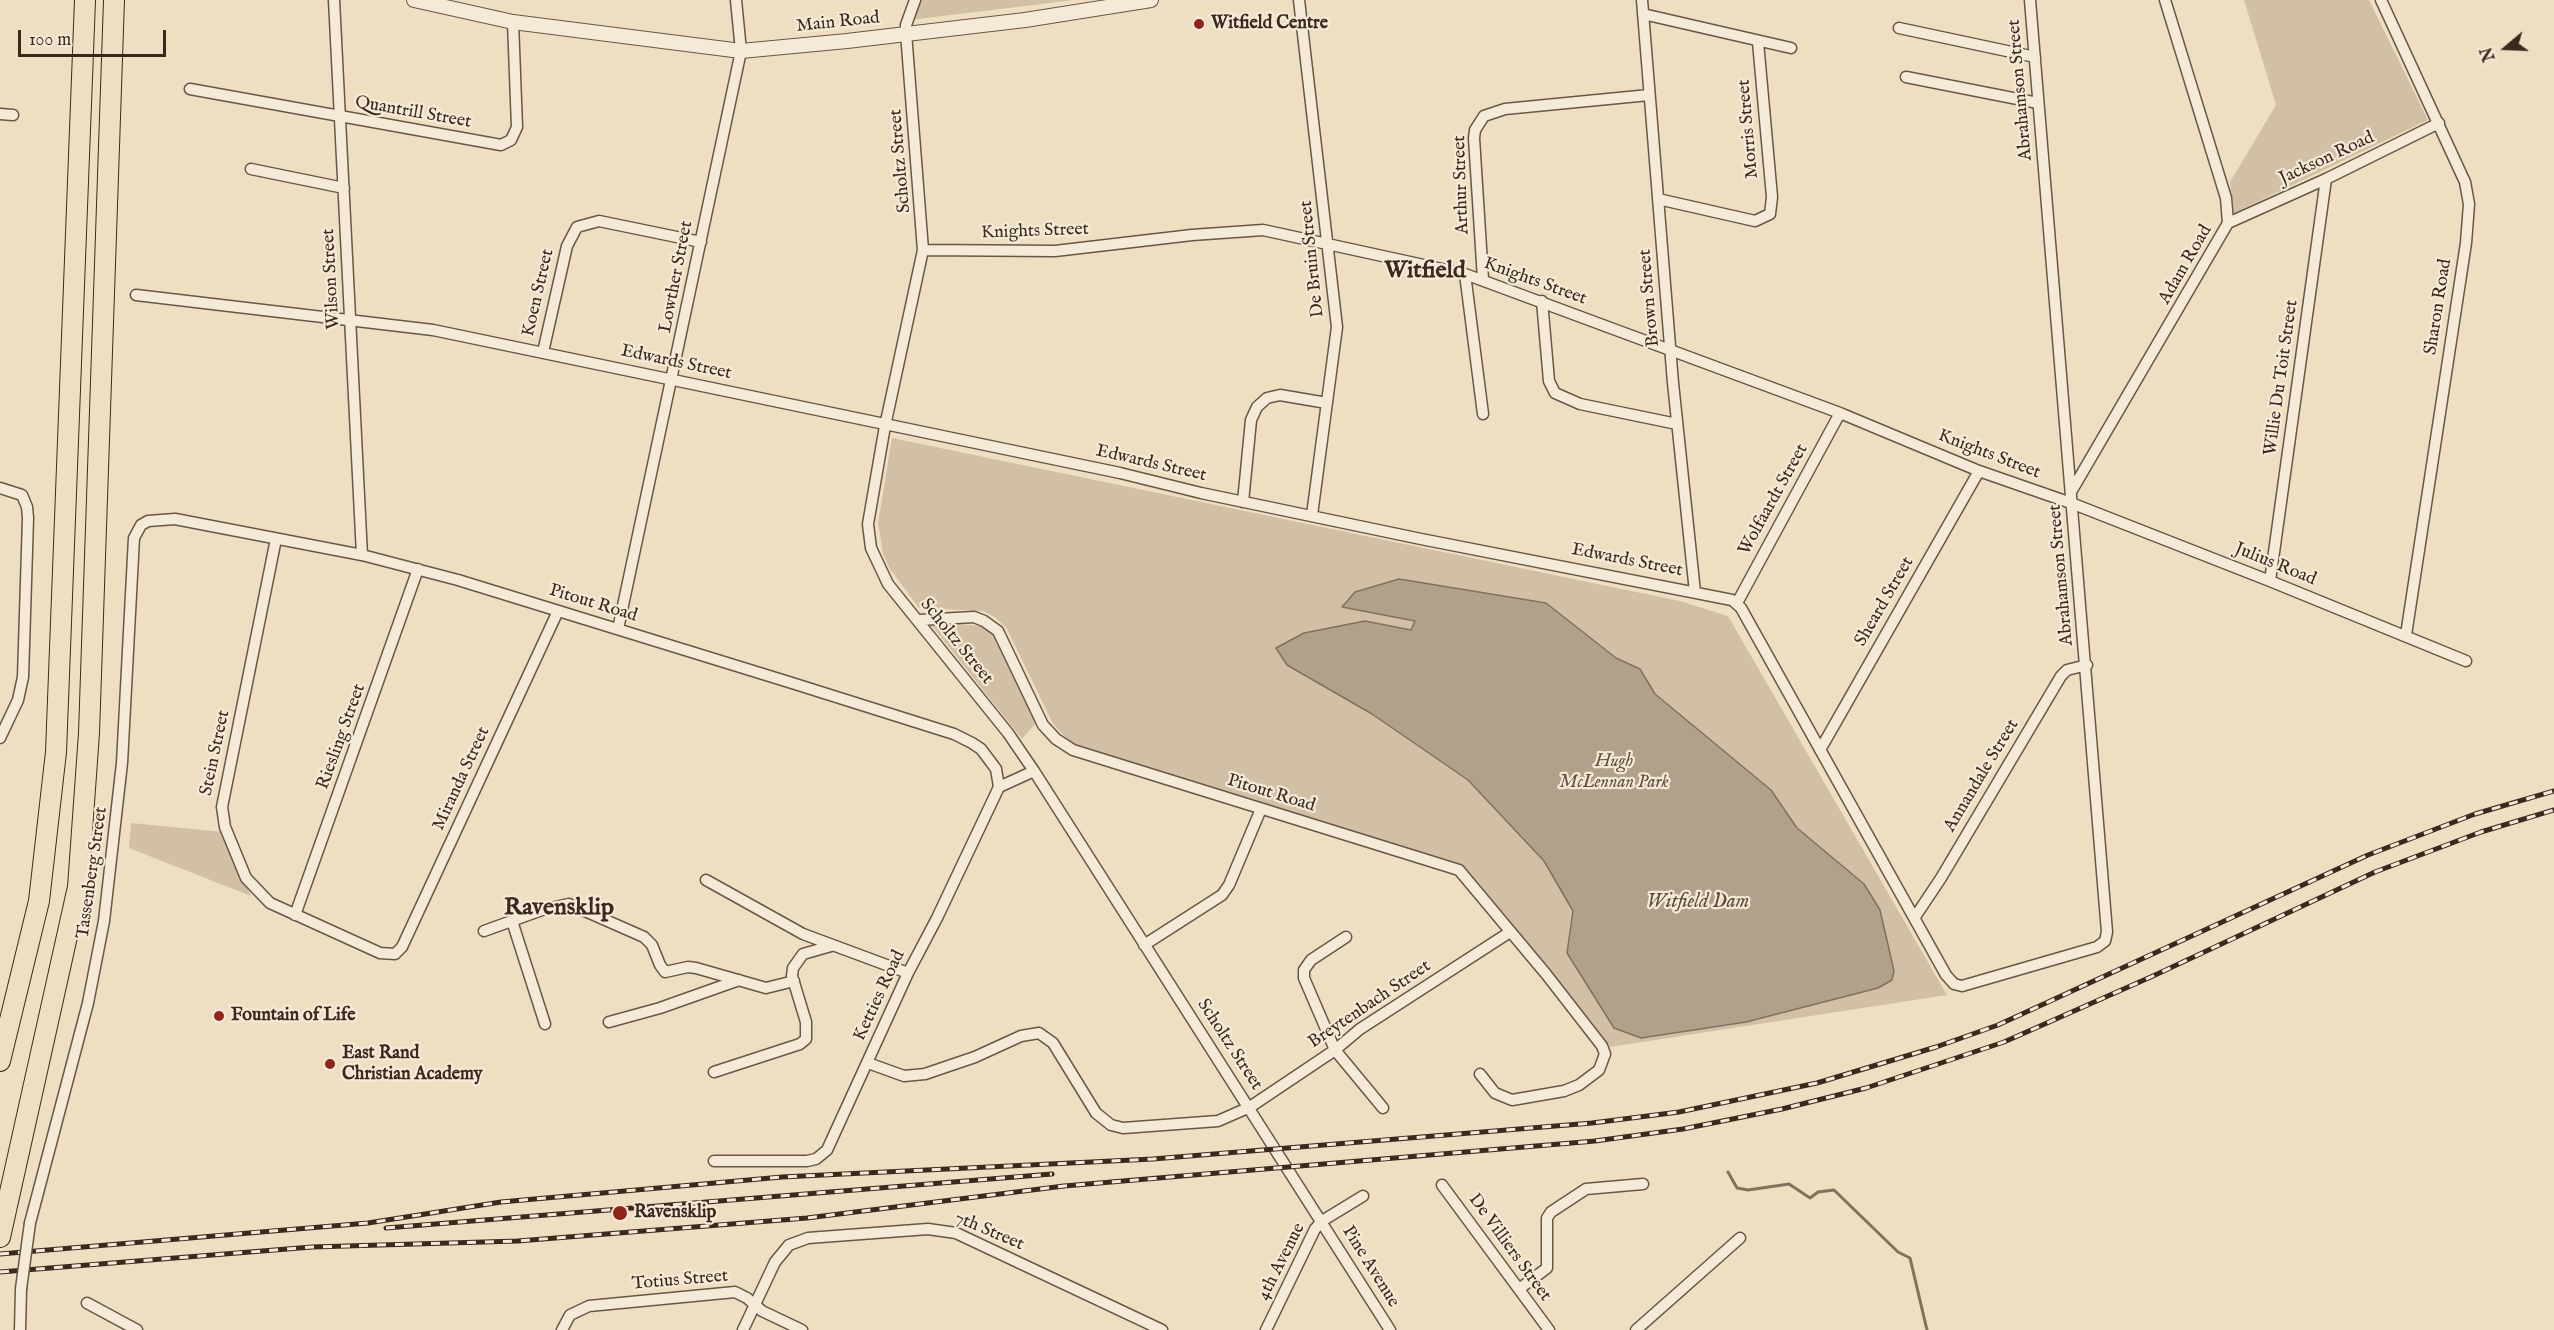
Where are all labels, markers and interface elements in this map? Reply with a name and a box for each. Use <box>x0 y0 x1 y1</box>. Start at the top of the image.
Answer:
street label: Main Road <box>795 8 881 38</box>
place label: Witfield Centre <box>1211 13 1328 35</box>
marker: Witfield Centre <box>1192 17 1206 31</box>
scale bar <box>21 18 170 56</box>
north arrow <box>2476 18 2536 78</box>
street label: Abrahamson Street <box>2004 19 2038 161</box>
text: 100 m <box>29 29 71 52</box>
text: N <box>2477 44 2501 64</box>
street label: Morris Street <box>1734 79 1764 179</box>
street label: Quantrill Street <box>353 92 473 134</box>
street label: Scholtz Street <box>886 108 916 214</box>
street label: Jackson Road <box>2276 128 2378 190</box>
street label: Arthur Street <box>1449 135 1475 235</box>
street label: De Bruin Street <box>1296 199 1330 319</box>
street label: Lowther Street <box>656 219 698 335</box>
street label: Knights Street <box>981 219 1089 245</box>
street label: Adam Road <box>2155 221 2217 309</box>
street label: Wilson Street <box>319 228 345 330</box>
street label: Koen Street <box>518 247 560 339</box>
street label: Brown Street <box>1635 248 1665 348</box>
street label: Knights Street <box>1481 253 1589 311</box>
street label: Sharon Road <box>2421 257 2457 357</box>
district label: Witfield <box>1384 258 1466 286</box>
street label: Willie Du Toit Street <box>2260 299 2304 457</box>
street label: Edwards Street <box>619 341 733 385</box>
street label: Knights Street <box>1935 426 2043 484</box>
street label: Edwards Street <box>1094 441 1208 487</box>
street label: Wolfaardt Street <box>1735 441 1813 559</box>
street label: Abrahamson Street <box>2045 504 2079 646</box>
street label: Julius Road <box>2231 539 2319 591</box>
street label: Edwards Street <box>1570 540 1684 582</box>
street label: Sheard Street <box>1851 553 1919 651</box>
street label: Pitout Road <box>546 580 640 628</box>
street label: Scholtz Street <box>915 595 997 689</box>
street label: Riesling Street <box>313 681 371 793</box>
street label: Stein Street <box>196 708 236 798</box>
street label: Annandale Street <box>1940 716 2024 836</box>
street label: Miranda Street <box>429 724 495 834</box>
park label: Hugh McLennan Park <box>1559 751 1669 794</box>
street label: Pitout Road <box>1224 770 1318 818</box>
street label: Tassenberg Street <box>73 806 113 940</box>
water label: Witfield Dam <box>1647 891 1749 915</box>
district label: Ravensklip <box>504 895 614 923</box>
street label: Ketties Road <box>850 947 910 1045</box>
street label: Breytenbach Street <box>1305 956 1435 1054</box>
street label: Scholtz Street <box>1192 995 1266 1095</box>
place label: Fountain of Life <box>231 1005 356 1027</box>
marker: Fountain of Life <box>212 1009 226 1023</box>
place label: East Rand Christian Academy <box>342 1043 483 1086</box>
marker: East Rand Christian Academy <box>323 1057 337 1071</box>
street label: De Villiers Street <box>1463 1190 1555 1306</box>
place label: Ravensklip <box>634 1202 716 1224</box>
marker: Ravensklip <box>611 1204 629 1222</box>
street label: 7th Street <box>951 1208 1027 1256</box>
street label: 4th Avenue <box>1253 1220 1311 1304</box>
street label: Pine Avenue <box>1336 1222 1404 1312</box>
street label: Totius Street <box>631 1266 729 1296</box>

